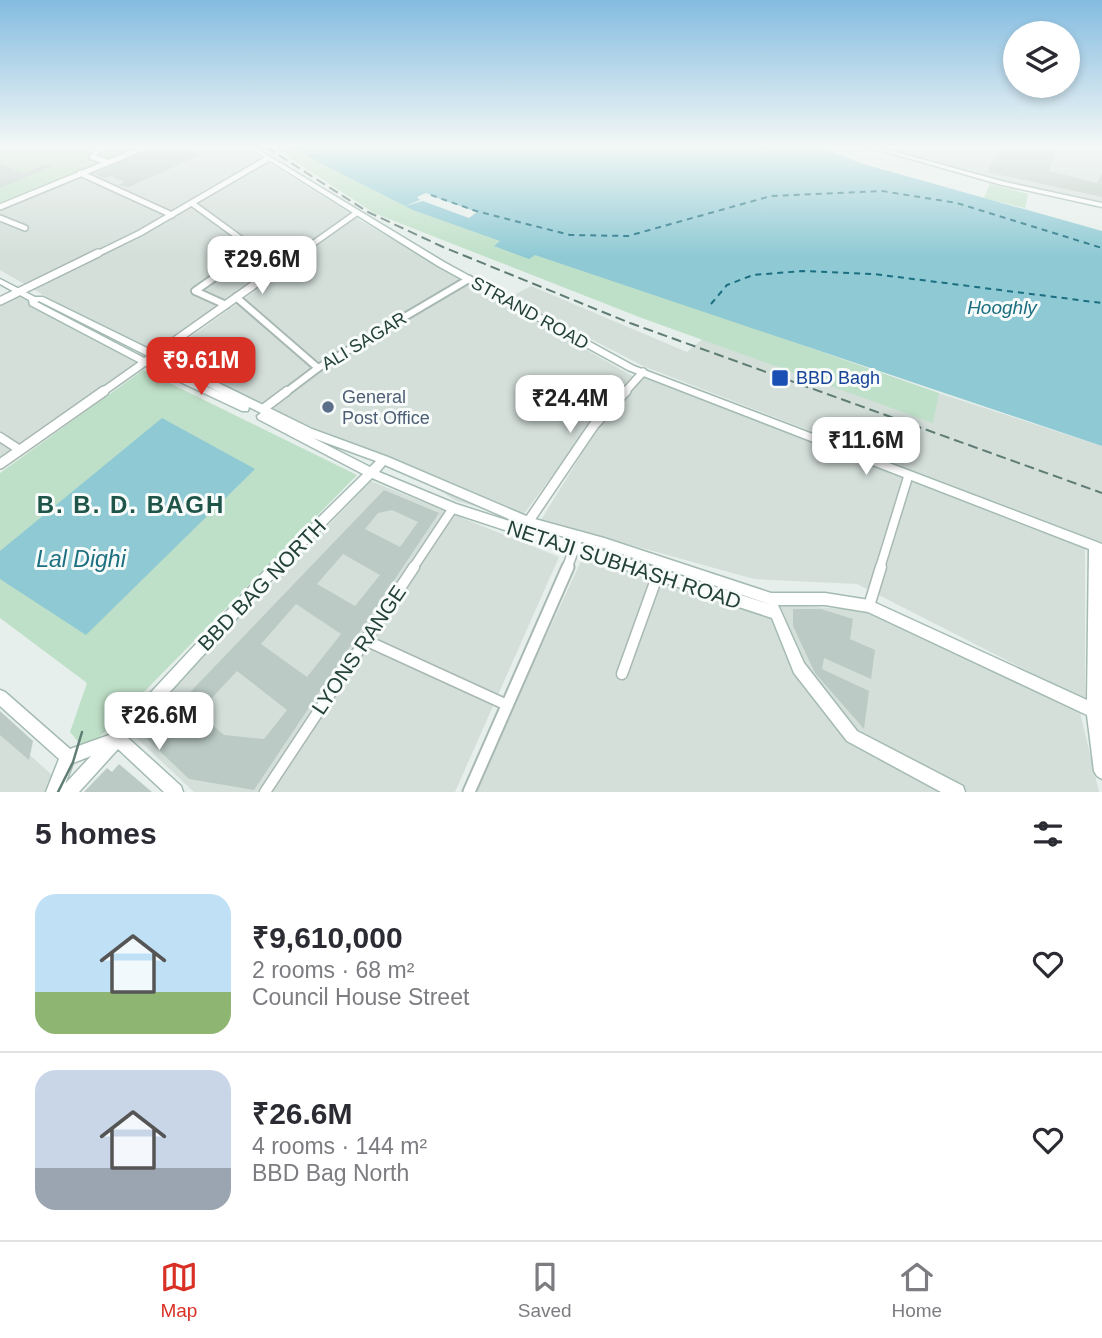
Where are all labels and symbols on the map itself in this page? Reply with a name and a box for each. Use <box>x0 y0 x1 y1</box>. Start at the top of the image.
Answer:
pin: ₹29.6M <box>205 236 319 296</box>
street label: STRAND ROAD <box>468 272 592 354</box>
water label: Hooghly <box>967 297 1038 318</box>
street label: ALI SAGAR <box>318 308 410 374</box>
pin: ₹9.61M <box>144 338 258 397</box>
marker: BBD Bagh <box>770 368 790 388</box>
place label: BBD Bagh <box>796 368 880 388</box>
pin: ₹24.4M <box>513 376 627 435</box>
place label: General Post Office <box>342 387 430 428</box>
marker: General Post Office <box>320 399 336 415</box>
pin: ₹11.6M <box>809 418 923 477</box>
district label: B. B. D. BAGH <box>37 491 225 518</box>
street label: BBD BAG NORTH <box>193 514 330 655</box>
street label: NETAJI SUBHASH ROAD <box>504 516 744 613</box>
water label: Lal Dighi <box>36 546 127 572</box>
street label: LYONS RANGE <box>307 581 410 718</box>
pin: ₹26.6M <box>102 692 216 752</box>

